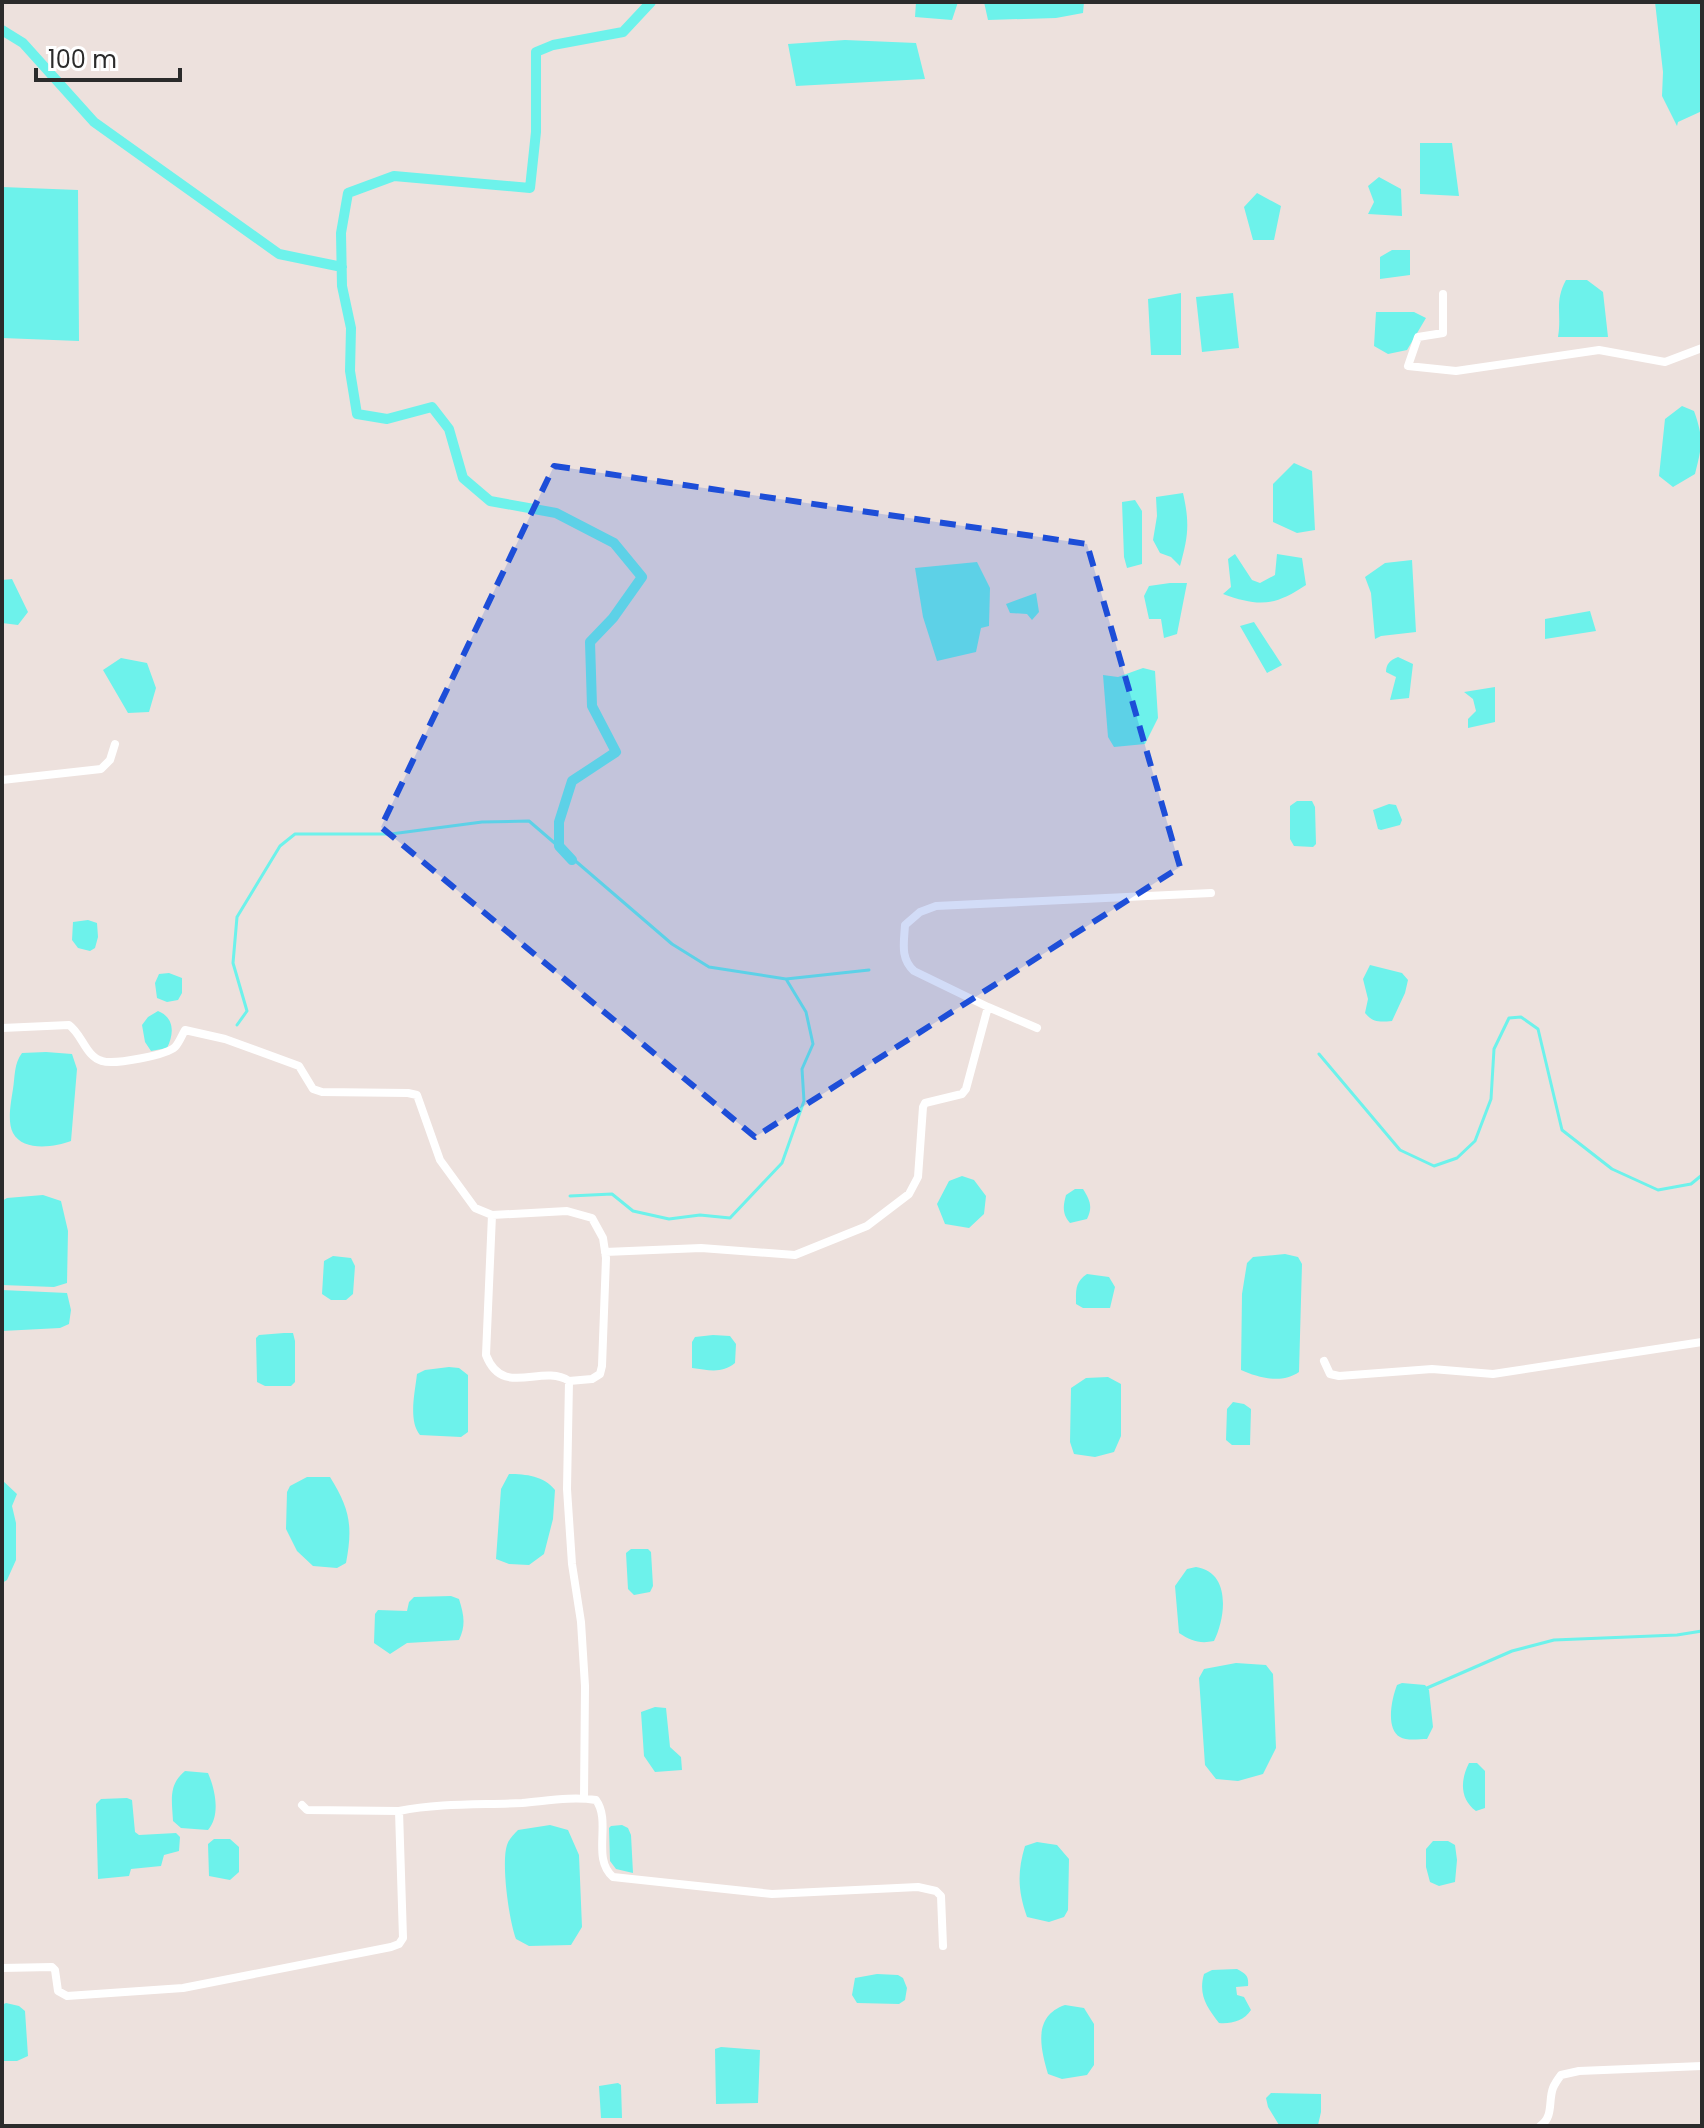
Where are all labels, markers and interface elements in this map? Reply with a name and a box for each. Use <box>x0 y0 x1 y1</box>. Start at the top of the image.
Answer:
scale bar <box>36 32 180 82</box>
text: 100 m <box>48 43 117 76</box>

